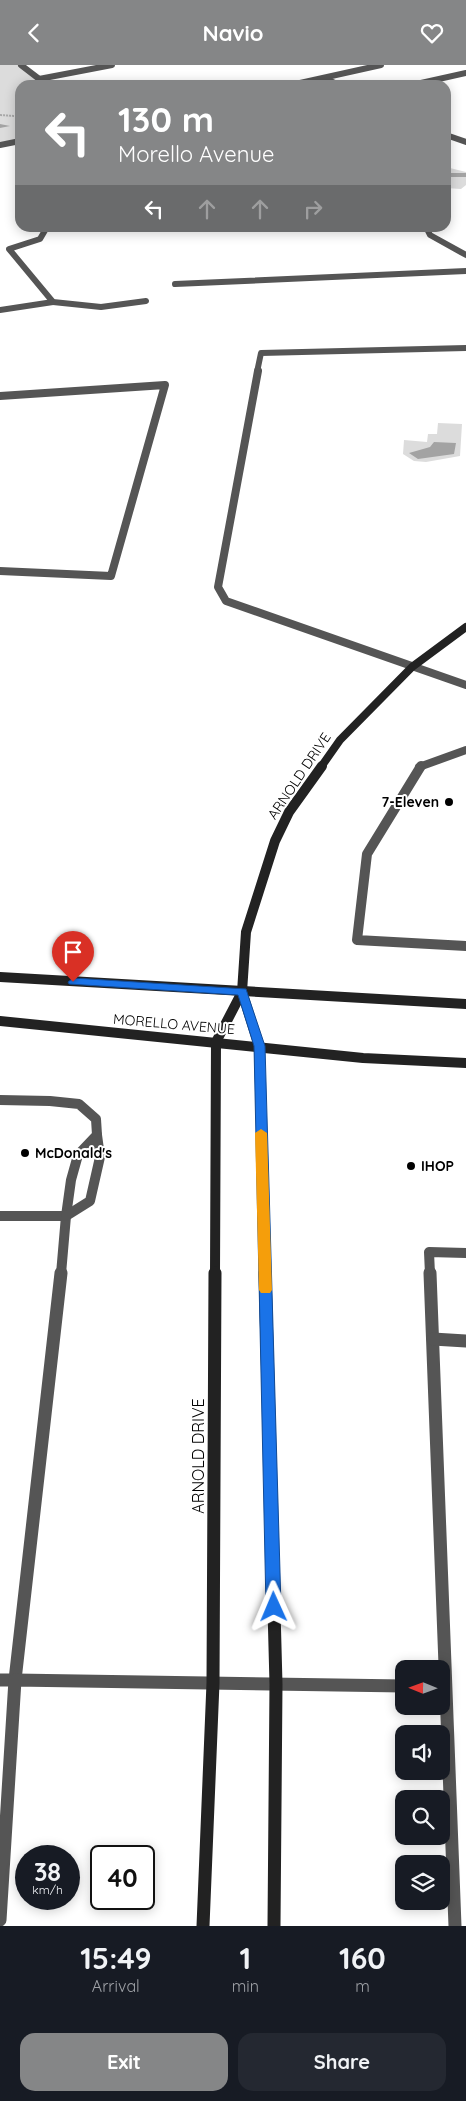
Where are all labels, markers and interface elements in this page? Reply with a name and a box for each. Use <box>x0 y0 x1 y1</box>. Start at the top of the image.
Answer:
icon: back <box>20 19 48 47</box>
text: Navio <box>202 19 264 47</box>
icon: heart <box>418 19 446 47</box>
text: 130 m <box>118 97 214 141</box>
icon: left <box>35 100 100 165</box>
text: Morello Avenue <box>118 140 274 168</box>
icon: left <box>140 195 168 223</box>
icon: ahead <box>193 195 221 223</box>
icon: ahead <box>246 195 274 223</box>
icon: right <box>299 195 327 223</box>
street label: ARNOLD DRIVE <box>263 729 335 823</box>
place label: 7-Eleven <box>382 793 439 811</box>
marker: 7-Eleven <box>443 796 455 808</box>
pin <box>52 931 94 982</box>
icon: arrive <box>59 938 87 966</box>
street label: MORELLO AVENUE <box>112 1010 236 1038</box>
place label: McDonald's <box>35 1144 112 1162</box>
marker: McDonald's <box>19 1147 31 1159</box>
place label: IHOP <box>421 1157 454 1175</box>
marker: IHOP <box>405 1160 417 1172</box>
street label: ARNOLD DRIVE <box>188 1398 208 1514</box>
position arrow <box>247 1580 299 1632</box>
north arrow <box>395 1660 450 1715</box>
map controls <box>395 1660 450 1910</box>
button: sound <box>395 1725 450 1780</box>
button: search <box>395 1790 450 1845</box>
speed limit sign: 40 <box>90 1845 155 1910</box>
button: layers <box>395 1855 450 1910</box>
text: 38 <box>34 1856 61 1887</box>
text: km/h <box>32 1882 63 1897</box>
text: 15:49 <box>80 1939 151 1977</box>
text: 1 <box>239 1939 251 1977</box>
text: 160 <box>339 1939 386 1977</box>
text: Arrival <box>92 1976 140 1996</box>
text: min <box>232 1976 259 1996</box>
text: m <box>355 1976 370 1996</box>
button: Exit <box>20 2033 228 2091</box>
button: Share <box>238 2033 446 2091</box>

